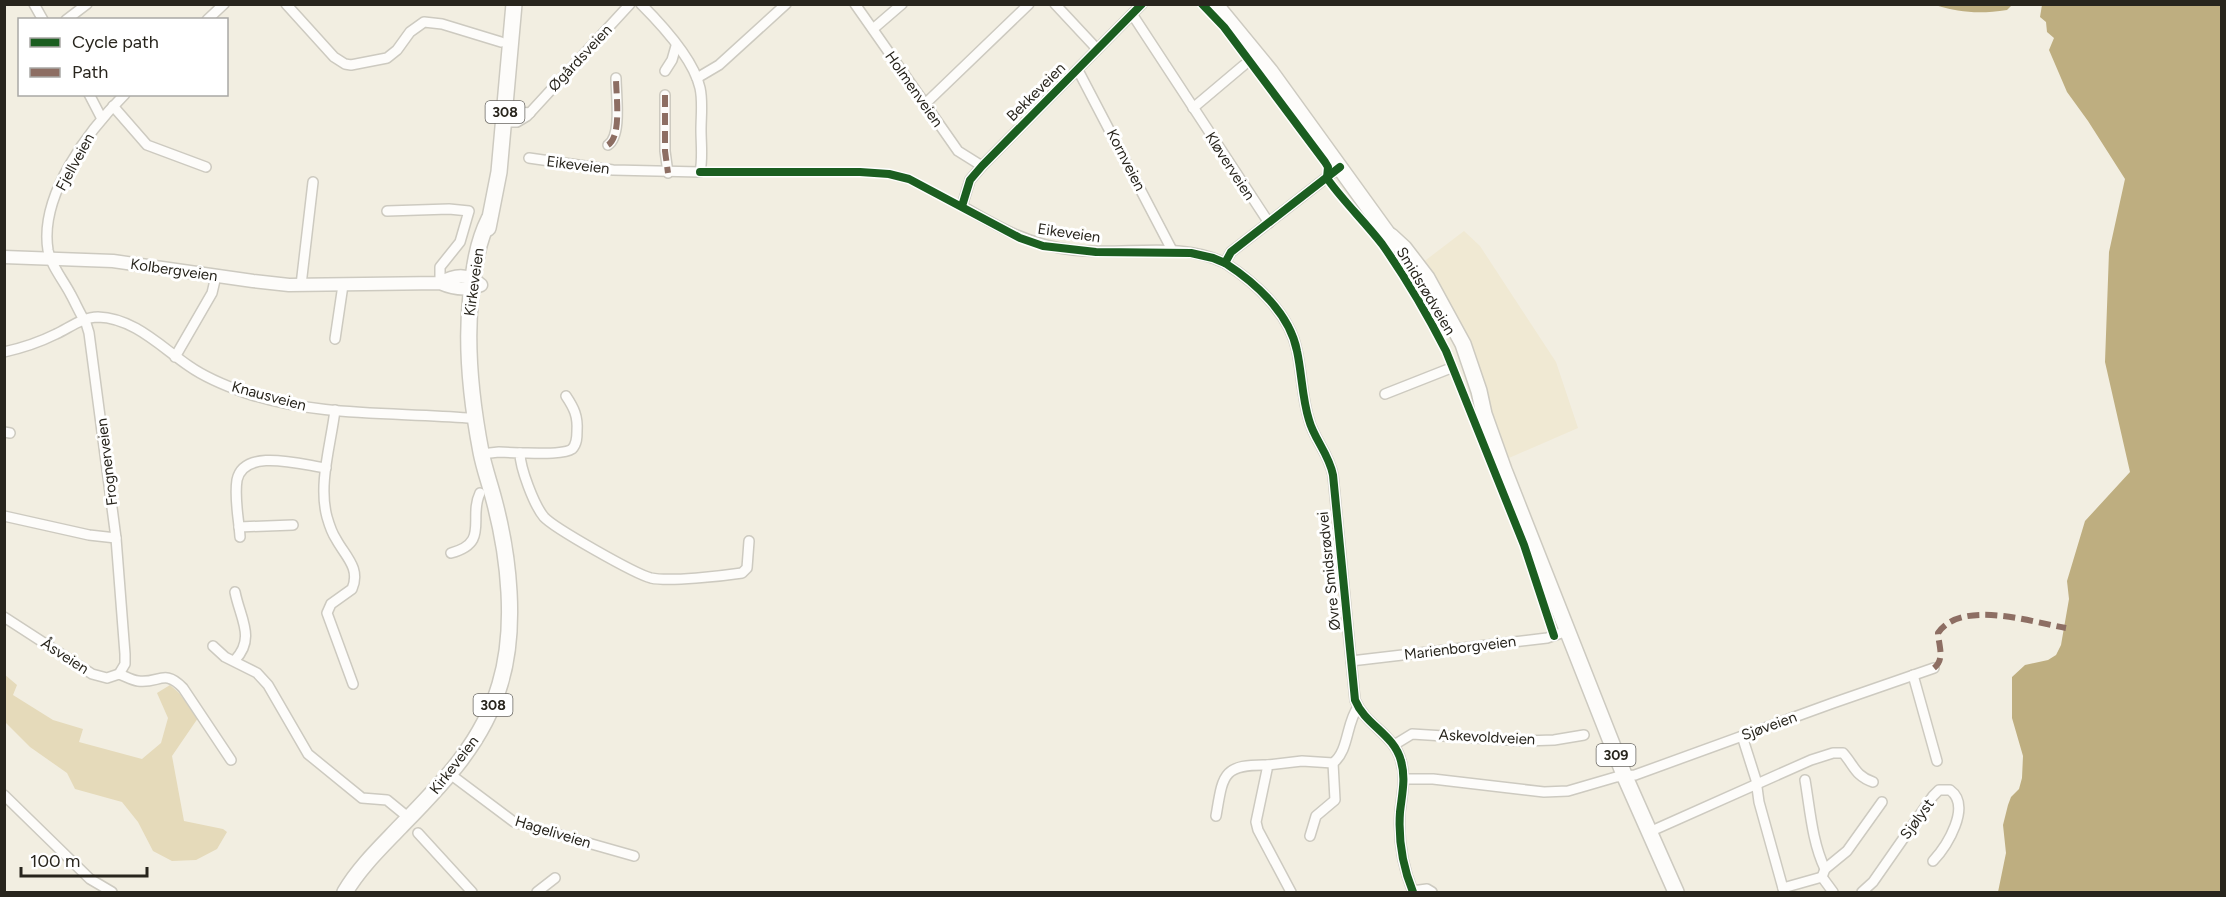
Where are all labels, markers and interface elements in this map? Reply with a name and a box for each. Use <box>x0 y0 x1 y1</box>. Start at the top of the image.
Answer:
legend <box>18 18 228 96</box>
street label: Øgårdsveien <box>544 21 616 95</box>
text: Cycle path <box>72 31 159 53</box>
street label: Holmenveien <box>881 48 947 130</box>
street label: Bekkeveien <box>1003 59 1069 125</box>
text: Path <box>72 61 108 83</box>
road number: 308 <box>486 101 524 123</box>
street label: Kornveien <box>1103 126 1149 194</box>
street label: Kløverveien <box>1201 129 1259 203</box>
street label: Fjellveien <box>52 130 98 194</box>
street label: Eikeveien <box>545 152 611 178</box>
street label: Eikeveien <box>1036 220 1102 246</box>
street label: Smidsrødveien <box>1393 244 1459 338</box>
street label: Kirkeveien <box>460 247 488 317</box>
street label: Kolbergveien <box>129 255 219 285</box>
street label: Knausveien <box>230 377 308 415</box>
street label: Frognerveien <box>93 417 121 507</box>
street label: Øvre Smidsrødvei <box>1314 511 1344 631</box>
street label: Marienborgveien <box>1403 632 1517 664</box>
street label: Åsveien <box>38 634 92 678</box>
road number: 308 <box>474 694 512 716</box>
street label: Sjøveien <box>1739 708 1799 744</box>
street label: Askevoldveien <box>1438 725 1536 749</box>
street label: Kirkeveien <box>426 732 482 798</box>
road number: 309 <box>1596 744 1636 766</box>
street label: Sjølyst <box>1896 795 1938 843</box>
street label: Hageliveien <box>513 812 593 852</box>
scale bar <box>21 840 147 878</box>
text: 100 m <box>30 850 80 872</box>

